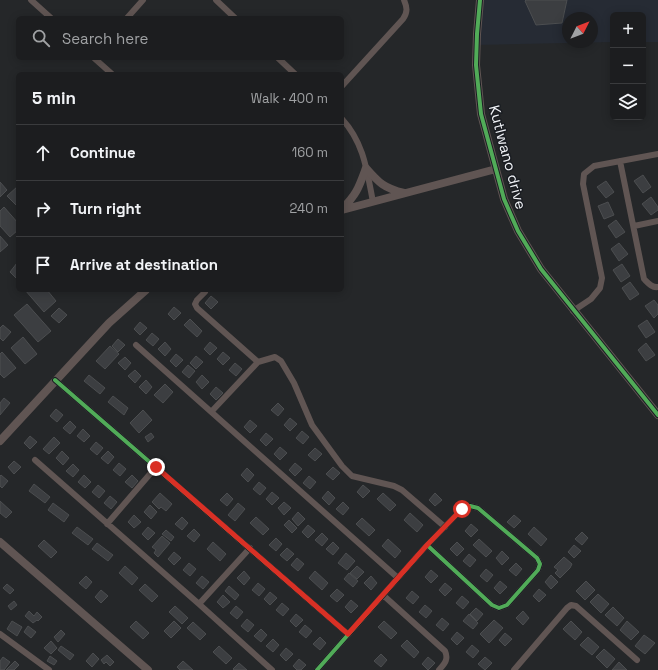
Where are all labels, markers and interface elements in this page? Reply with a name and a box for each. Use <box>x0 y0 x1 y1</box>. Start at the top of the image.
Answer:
north arrow <box>562 12 598 48</box>
map controls <box>610 12 646 120</box>
button: + <box>610 12 646 48</box>
search box <box>16 16 344 60</box>
icon: search <box>30 27 52 49</box>
text: Search here <box>62 29 148 48</box>
button: − <box>610 48 646 84</box>
button: layers <box>610 84 646 120</box>
text: 5 min <box>32 87 76 109</box>
text: Walk · 400 m <box>251 90 328 107</box>
street label: Kutlwano drive <box>485 103 531 211</box>
icon: ahead <box>32 142 54 164</box>
text: Continue <box>70 143 136 162</box>
text: 160 m <box>292 144 328 161</box>
icon: right <box>32 198 54 220</box>
text: Turn right <box>70 199 141 218</box>
text: 240 m <box>290 200 328 217</box>
icon: arrive <box>32 254 54 276</box>
text: Arrive at destination <box>70 255 218 274</box>
route end <box>147 458 165 476</box>
route start <box>453 500 471 518</box>

